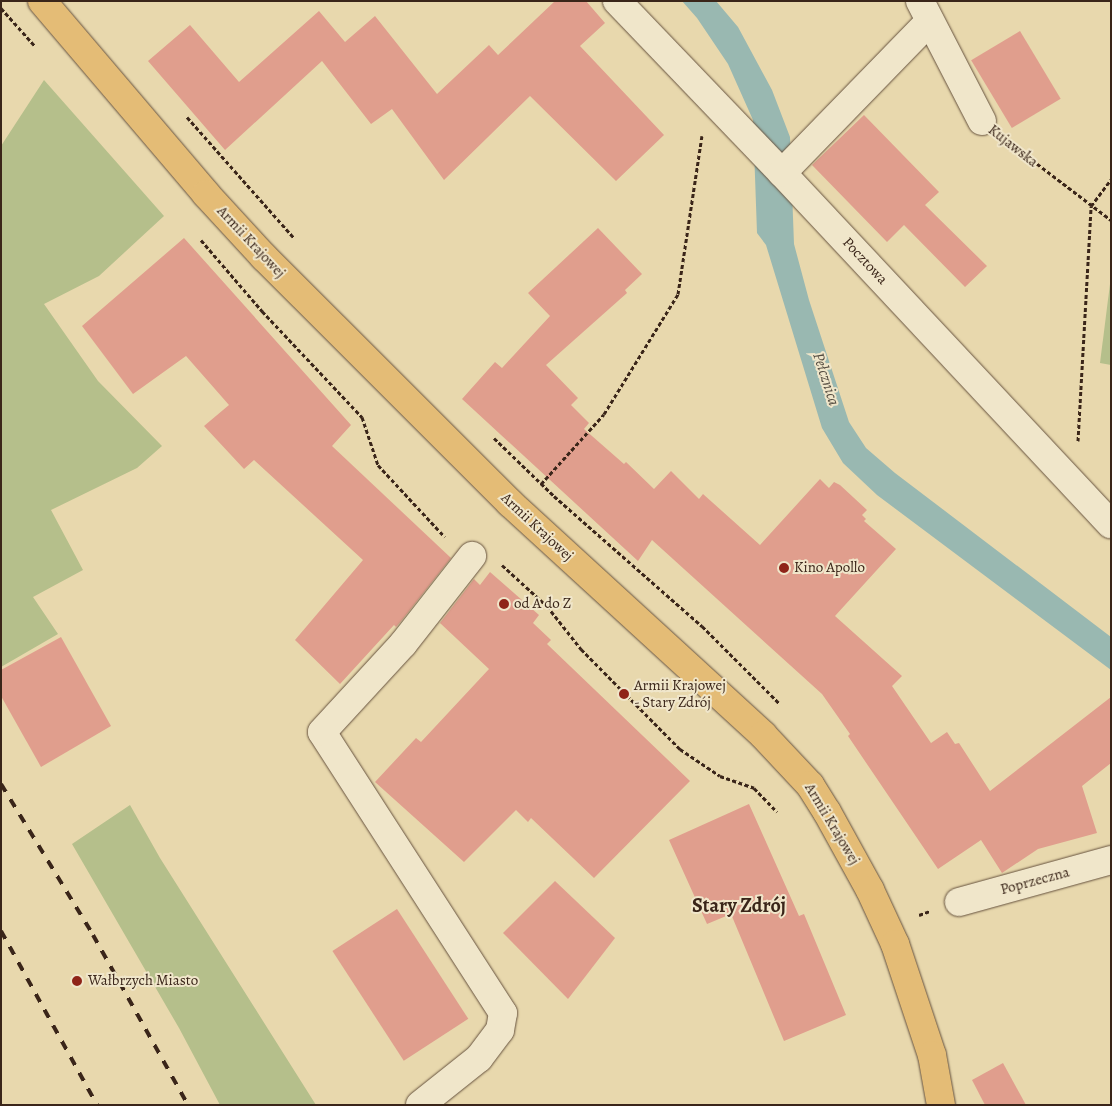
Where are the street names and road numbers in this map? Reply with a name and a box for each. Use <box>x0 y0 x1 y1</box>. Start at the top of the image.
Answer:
street label: Kujawska <box>984 121 1042 171</box>
street label: Armii Krajowej <box>213 202 289 282</box>
street label: Pocztowa <box>839 234 891 288</box>
street label: Armii Krajowej <box>497 489 577 565</box>
street label: Armii Krajowej <box>801 780 863 868</box>
street label: Poprzeczna <box>998 863 1072 899</box>

